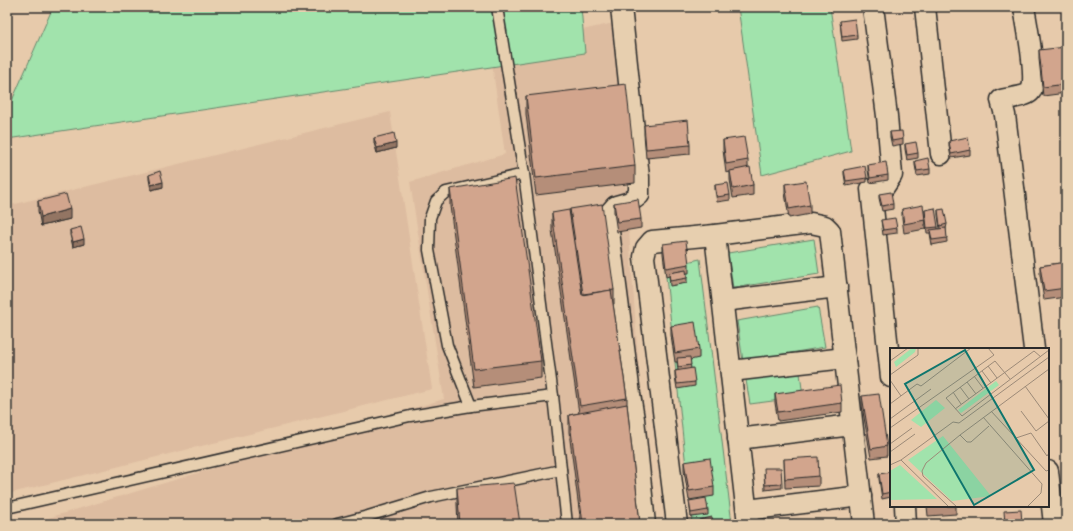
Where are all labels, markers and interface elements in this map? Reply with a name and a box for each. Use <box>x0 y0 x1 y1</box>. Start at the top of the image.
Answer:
inset map <box>890 348 1049 507</box>

